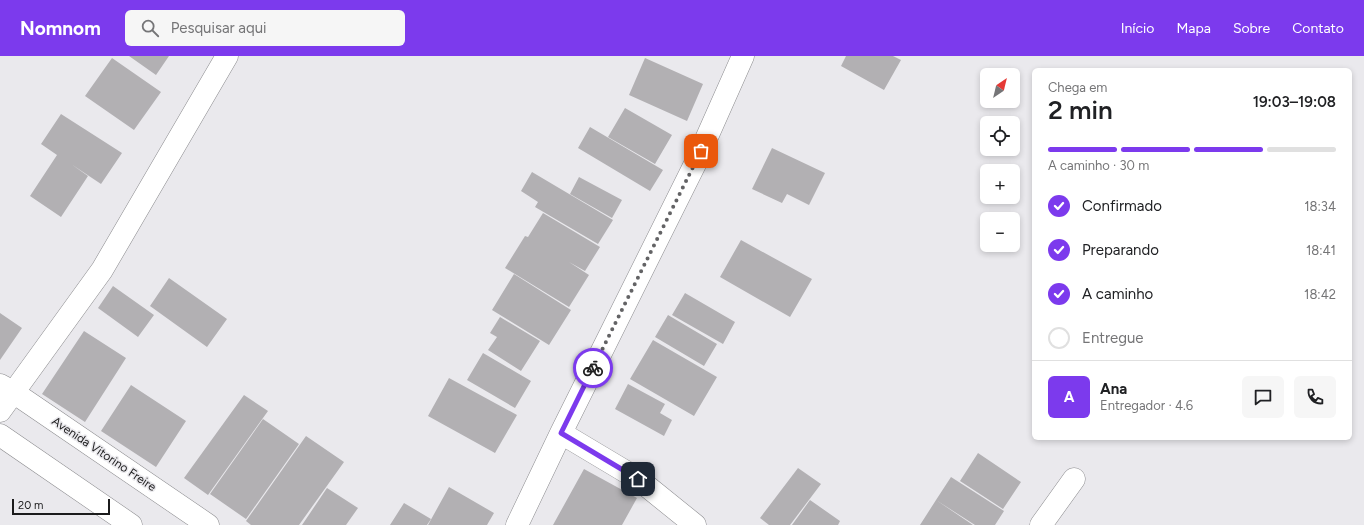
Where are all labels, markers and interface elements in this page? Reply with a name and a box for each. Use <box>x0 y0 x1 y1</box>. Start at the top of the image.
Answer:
search box <box>125 10 405 46</box>
text: Nomnom <box>20 17 101 40</box>
icon: search <box>139 17 161 39</box>
text: Pesquisar aqui <box>171 19 267 37</box>
text: Início <box>1121 20 1154 37</box>
text: Mapa <box>1176 20 1211 37</box>
text: Sobre <box>1233 20 1270 37</box>
text: Contato <box>1292 20 1344 37</box>
north arrow <box>980 68 1020 108</box>
map controls <box>980 68 1020 252</box>
text: Chega em <box>1048 80 1107 95</box>
text: 19:03–19:08 <box>1253 93 1336 111</box>
text: 2 min <box>1048 94 1113 126</box>
button: locate <box>980 116 1020 156</box>
pin <box>684 134 718 168</box>
icon: bag <box>690 140 712 162</box>
text: A caminho · 30 m <box>1048 158 1149 173</box>
button: + <box>980 164 1020 204</box>
icon: check <box>1048 195 1070 217</box>
text: Confirmado <box>1082 197 1162 215</box>
text: 18:34 <box>1304 199 1336 214</box>
button: − <box>980 212 1020 252</box>
icon: check <box>1048 239 1070 261</box>
text: Preparando <box>1082 241 1159 259</box>
text: 18:41 <box>1306 243 1336 258</box>
icon: check <box>1048 283 1070 305</box>
text: A caminho <box>1082 285 1153 303</box>
text: 18:42 <box>1304 287 1336 302</box>
text: Entregue <box>1082 329 1144 347</box>
courier <box>573 348 613 388</box>
icon: bike <box>582 357 604 379</box>
button: chat <box>1242 376 1284 418</box>
button: phone <box>1294 376 1336 418</box>
text: Ana <box>1100 380 1127 398</box>
text: A <box>1064 388 1074 406</box>
text: Entregador · 4.6 <box>1100 398 1193 413</box>
street label: Avenida Vitorino Freire <box>49 414 159 494</box>
pin <box>621 462 655 496</box>
icon: home <box>627 468 649 490</box>
scale bar <box>12 497 110 516</box>
text: 20 m <box>18 499 43 512</box>

